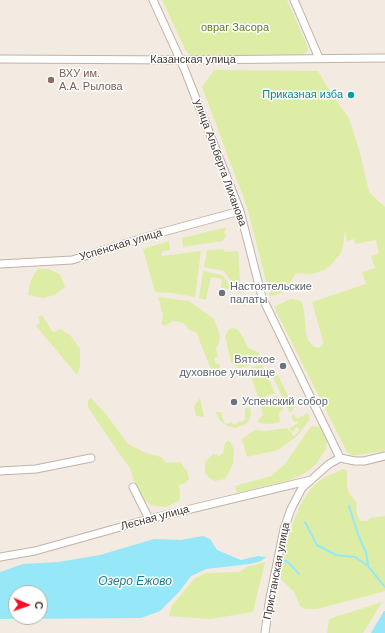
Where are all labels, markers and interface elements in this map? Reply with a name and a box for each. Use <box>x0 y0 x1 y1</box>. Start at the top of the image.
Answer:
park label: овраг Засора <box>201 21 269 35</box>
street label: Казанская улица <box>150 53 236 67</box>
place label: ВХУ им. А.А. Рылова <box>59 67 123 93</box>
marker: ВХУ им. А.А. Рылова <box>46 75 56 85</box>
place label: Приказная изба <box>262 88 343 102</box>
marker: Приказная изба <box>346 90 356 100</box>
street label: улица Альберта Лиханова <box>191 98 249 228</box>
street label: Успенская улица <box>78 226 164 264</box>
place label: Настоятельские палаты <box>230 280 312 306</box>
marker: Настоятельские палаты <box>217 288 227 298</box>
place label: Вятское духовное училище <box>179 353 275 379</box>
marker: Вятское духовное училище <box>278 361 288 371</box>
place label: Успенский собор <box>242 395 328 409</box>
marker: Успенский собор <box>229 397 239 407</box>
street label: Лесная улица <box>119 503 191 533</box>
street label: Пристанская улица <box>261 521 293 621</box>
water label: Озеро Ежово <box>98 575 172 589</box>
north arrow <box>8 585 48 625</box>
text: С <box>33 601 45 610</box>

